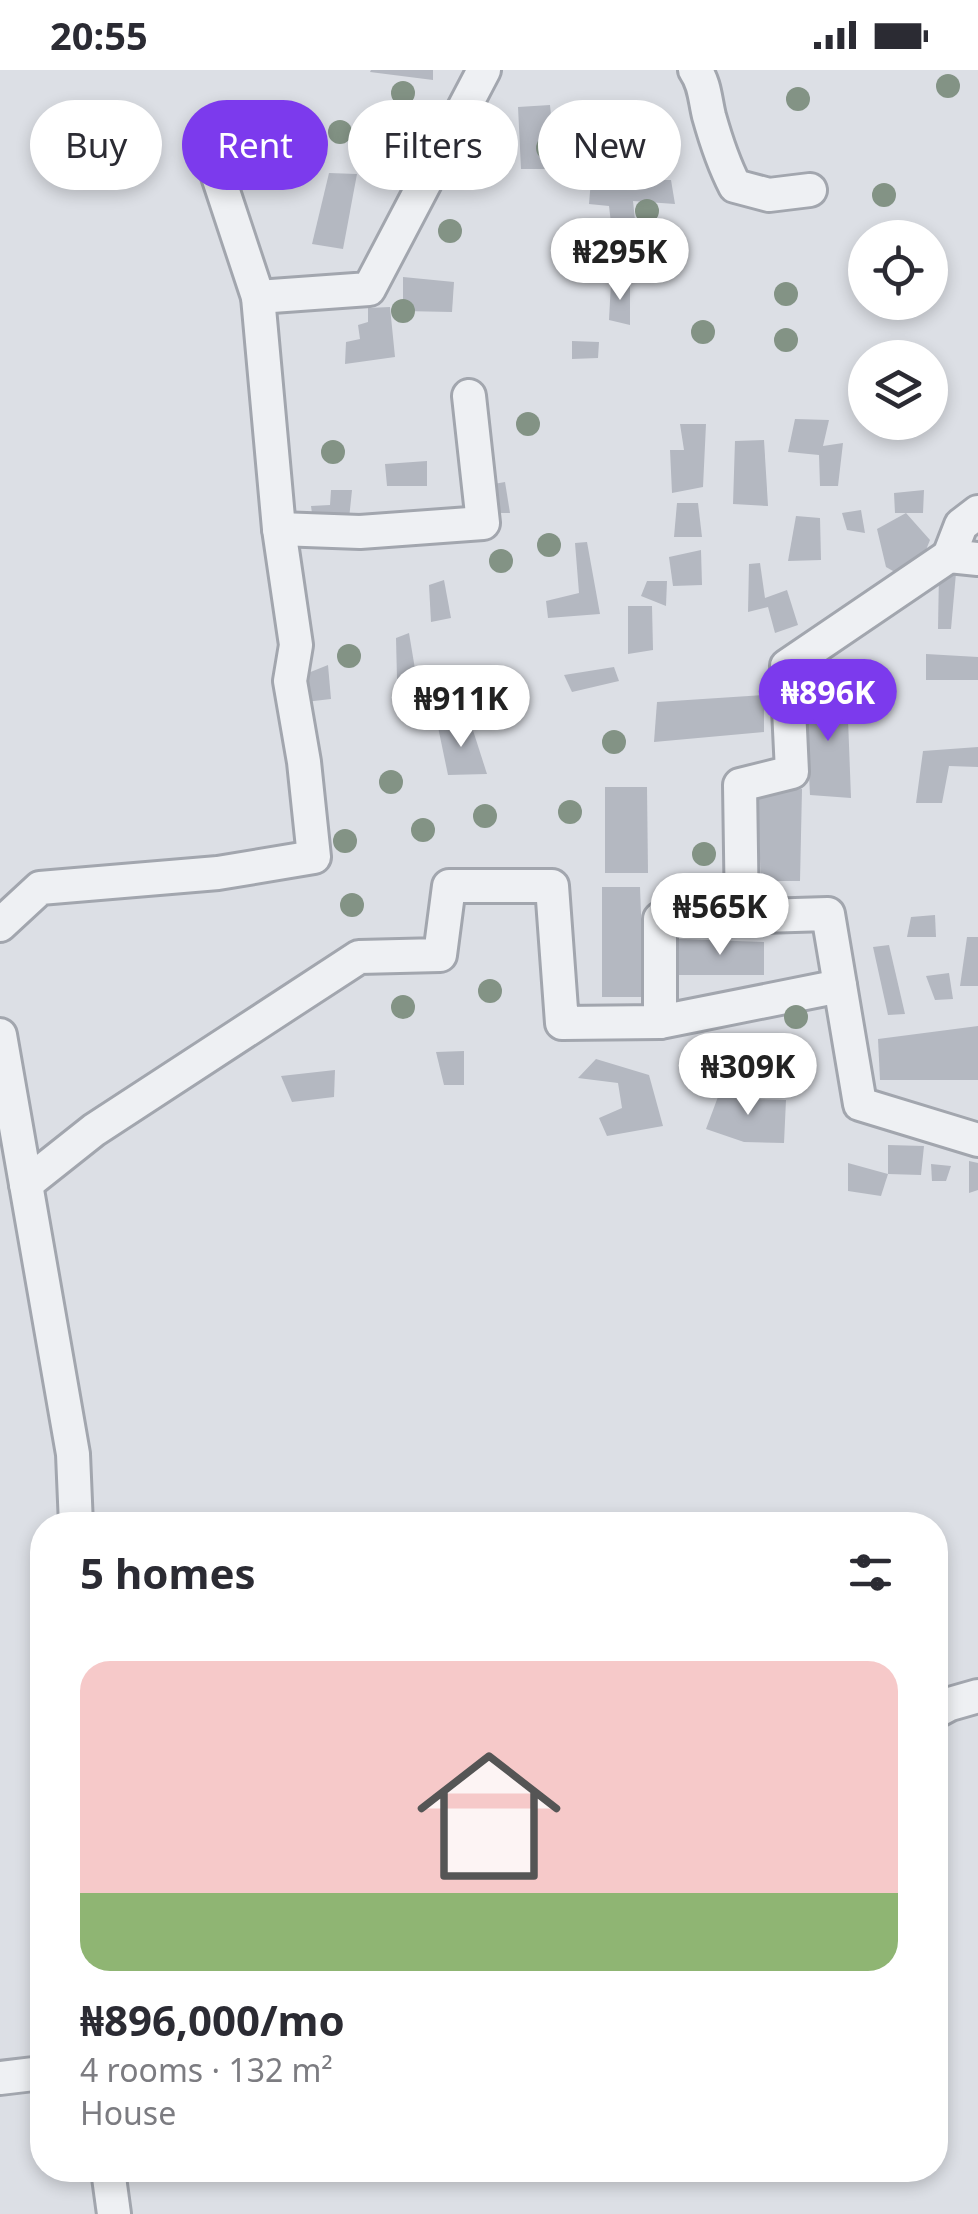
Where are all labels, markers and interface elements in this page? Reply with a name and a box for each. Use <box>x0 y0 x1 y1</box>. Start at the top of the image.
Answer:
text: 20:55 <box>50 9 148 61</box>
chip: Buy <box>30 100 162 190</box>
chip: Rent <box>182 100 328 190</box>
chip: Filters <box>348 100 518 190</box>
chip: New <box>538 100 681 190</box>
pin: ₦295K <box>550 218 690 303</box>
map controls <box>848 220 948 440</box>
button: locate <box>848 220 948 320</box>
text: ₦295K <box>573 229 667 272</box>
button: layers <box>848 340 948 440</box>
pin: ₦896K <box>758 659 898 744</box>
pin: ₦911K <box>391 665 531 750</box>
text: ₦896K <box>781 670 875 713</box>
text: ₦911K <box>414 676 508 719</box>
pin: ₦565K <box>650 873 790 958</box>
text: ₦565K <box>673 884 767 927</box>
pin: ₦309K <box>678 1033 818 1118</box>
text: ₦309K <box>701 1044 795 1087</box>
text: 5 homes <box>80 1544 256 1601</box>
icon: filters <box>843 1545 898 1600</box>
icon: home <box>399 1726 579 1906</box>
text: ₦896,000/mo <box>80 1991 345 2048</box>
text: 4 rooms · 132 m² <box>80 2048 333 2091</box>
text: House <box>80 2091 176 2134</box>

